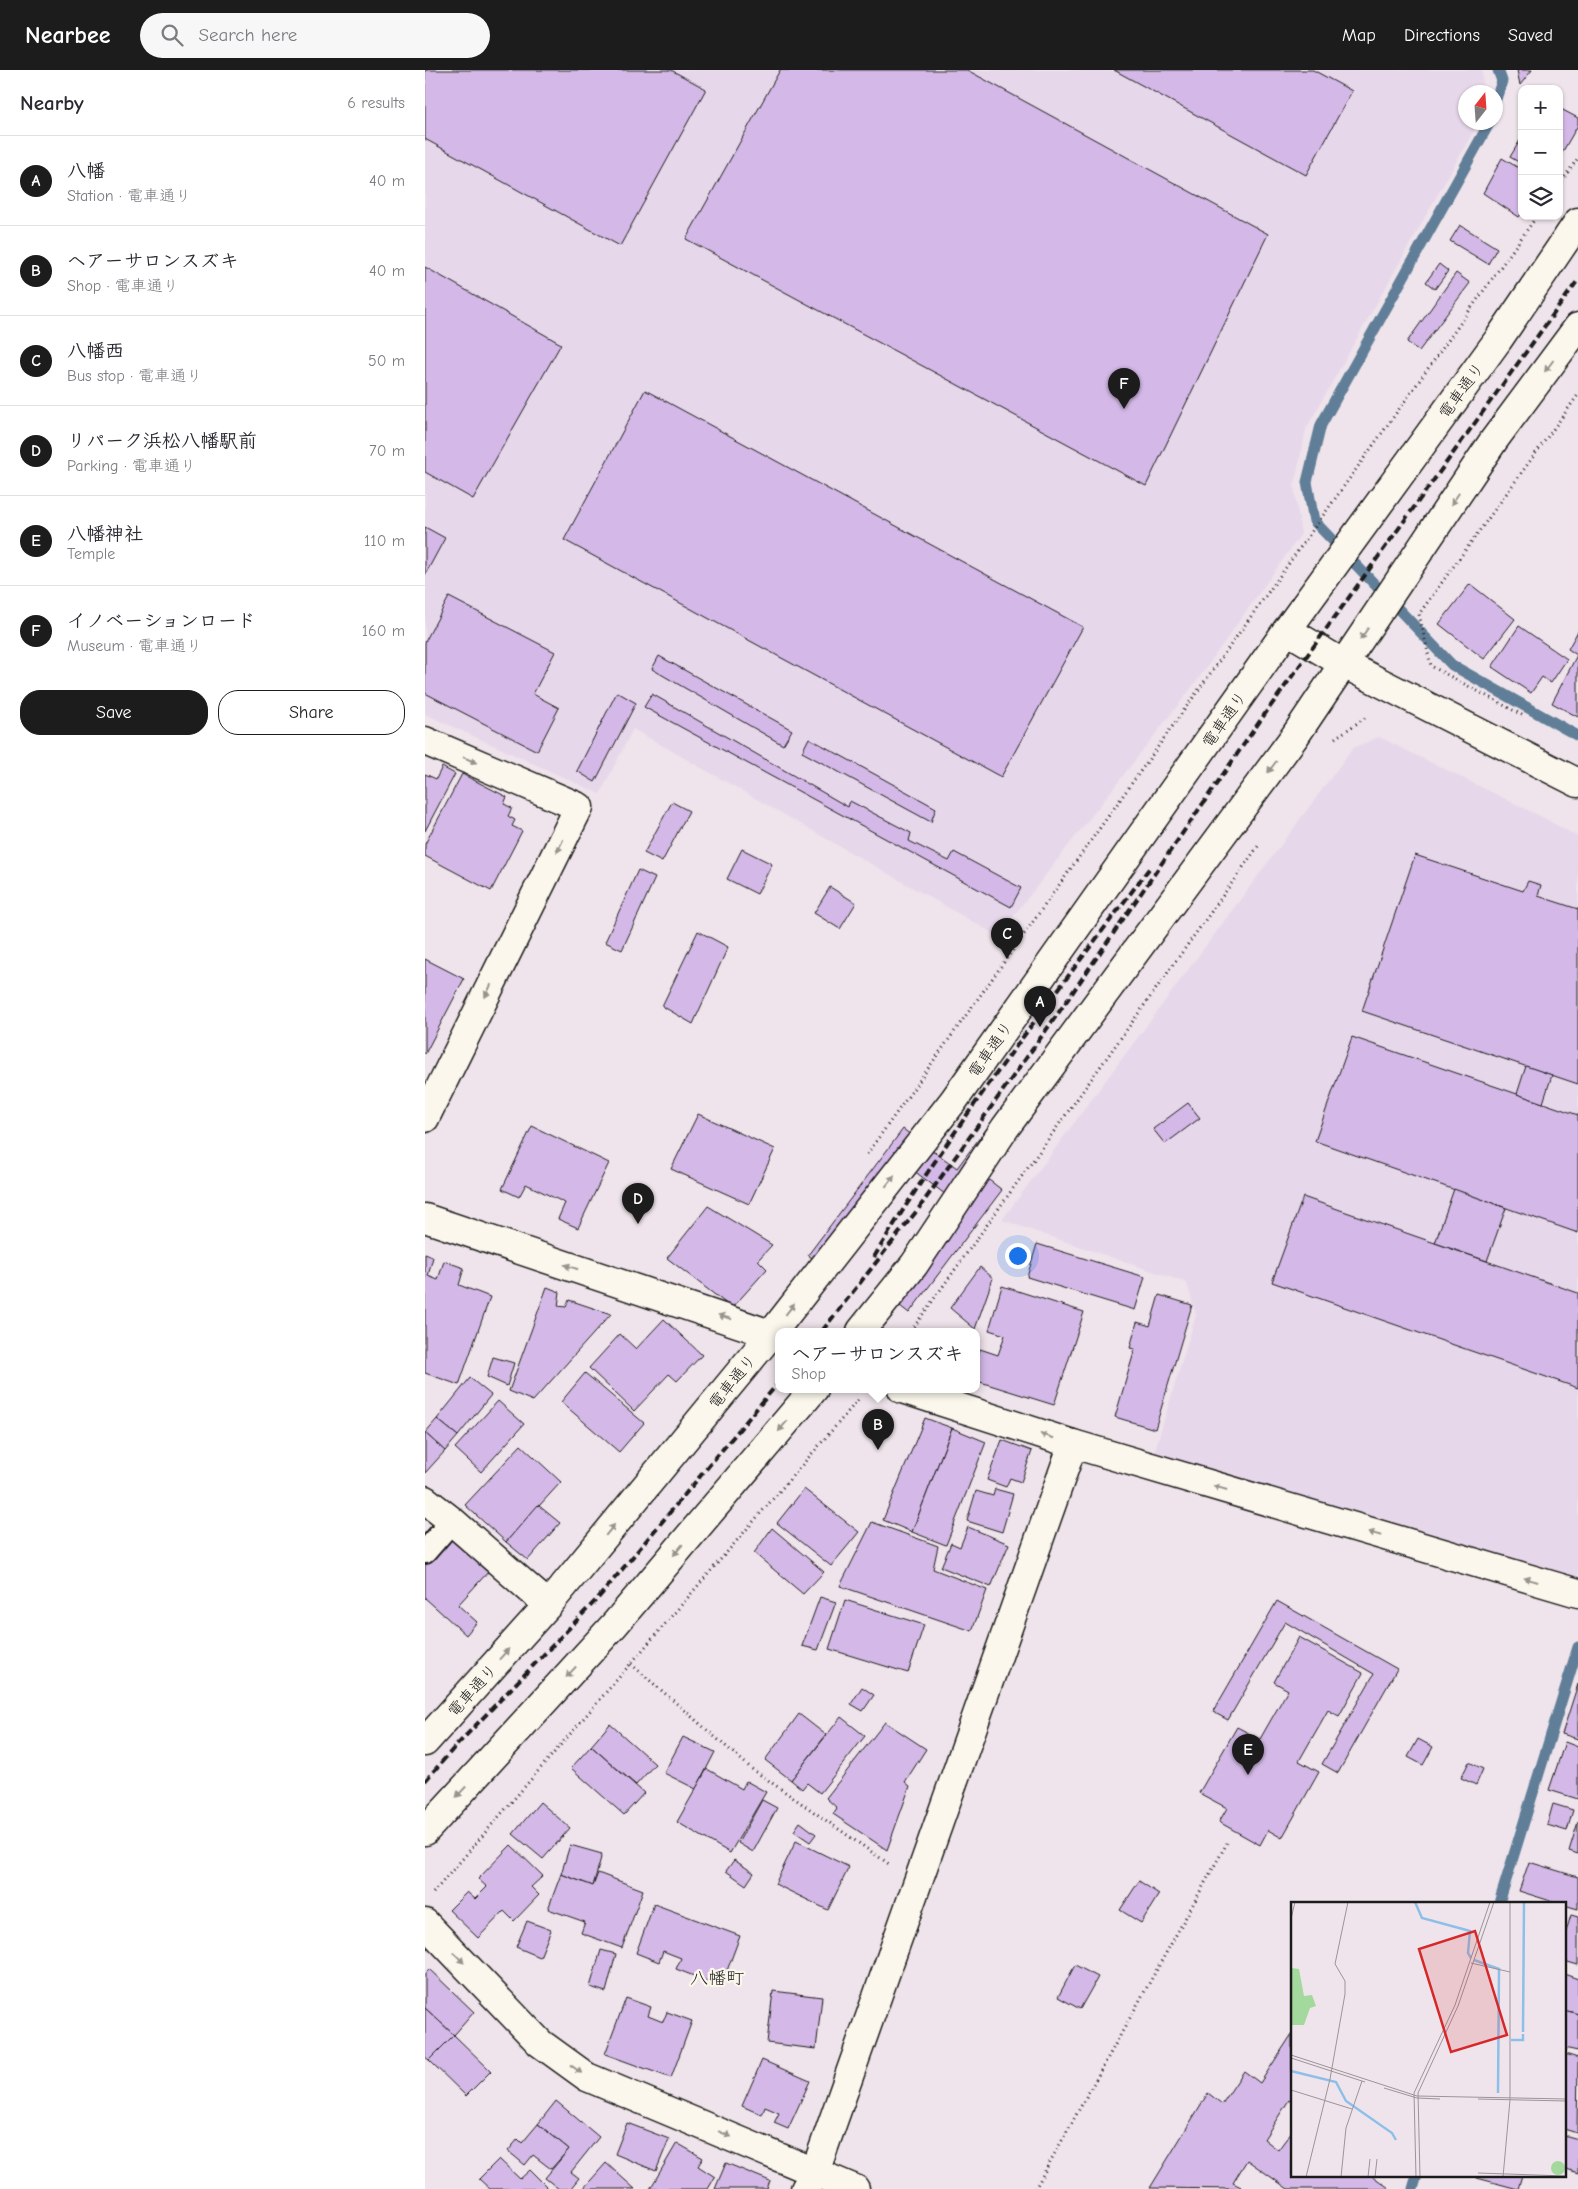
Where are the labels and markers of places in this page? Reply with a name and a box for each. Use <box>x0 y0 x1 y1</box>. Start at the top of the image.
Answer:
pin: F <box>1108 368 1140 409</box>
pin: C <box>991 918 1023 959</box>
pin: A <box>1024 986 1056 1027</box>
pin: D <box>622 1183 654 1224</box>
pin: B <box>862 1409 894 1450</box>
pin: E <box>1232 1734 1264 1775</box>

